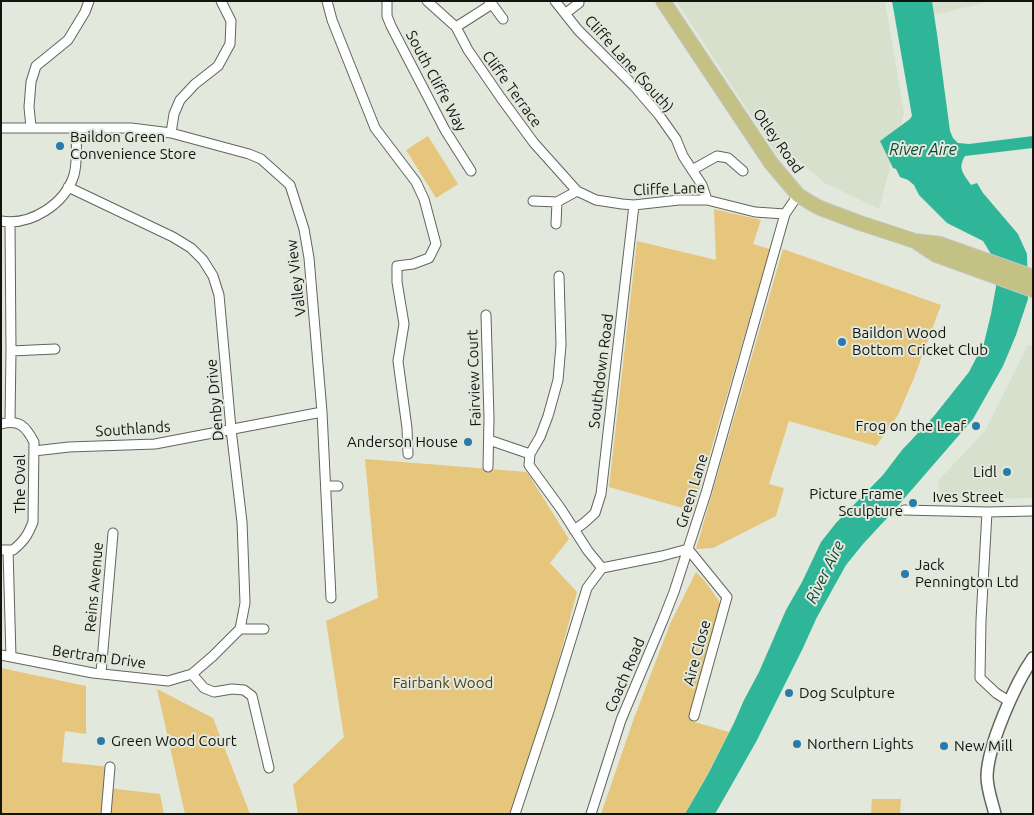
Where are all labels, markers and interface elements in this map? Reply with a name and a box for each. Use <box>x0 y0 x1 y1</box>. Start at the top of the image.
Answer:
street label: Cliffe Lane (South) <box>581 12 677 116</box>
street label: South Cliffe Way <box>402 28 470 134</box>
street label: Cliffe Terrace <box>478 47 546 131</box>
street label: Otley Road <box>749 105 807 177</box>
place label: Baildon Green Convenience Store <box>70 128 196 163</box>
marker: Baildon Green Convenience Store <box>54 140 66 152</box>
water label: River Aire <box>889 140 957 160</box>
street label: Cliffe Lane <box>633 179 705 199</box>
street label: Valley View <box>282 239 310 317</box>
street label: Southdown Road <box>585 313 617 429</box>
place label: Baildon Wood Bottom Cricket Club <box>852 324 988 359</box>
street label: Fairview Court <box>463 329 485 427</box>
marker: Baildon Wood Bottom Cricket Club <box>836 336 848 348</box>
street label: Denby Drive <box>202 358 228 442</box>
street label: Southlands <box>95 417 171 441</box>
place label: Frog on the Leaf <box>856 417 966 435</box>
marker: Frog on the Leaf <box>970 420 982 432</box>
place label: Anderson House <box>347 433 458 451</box>
marker: Anderson House <box>462 436 474 448</box>
street label: Green Lane <box>672 452 712 530</box>
street label: The Oval <box>11 454 29 514</box>
place label: Lidl <box>973 463 997 481</box>
marker: Lidl <box>1001 466 1013 478</box>
place label: Picture Frame Sculpture <box>809 485 903 520</box>
street label: Ives Street <box>932 488 1004 506</box>
marker: Picture Frame Sculpture <box>907 497 919 509</box>
water label: River Aire <box>802 537 848 607</box>
street label: Reins Avenue <box>81 541 107 633</box>
place label: Jack Pennington Ltd <box>915 556 1019 591</box>
marker: Jack Pennington Ltd <box>899 568 911 580</box>
street label: Aire Close <box>680 618 714 688</box>
street label: Coach Road <box>601 635 649 715</box>
street label: Bertram Drive <box>51 642 147 672</box>
park label: Fairbank Wood <box>393 674 493 692</box>
place label: Dog Sculpture <box>799 684 895 702</box>
marker: Dog Sculpture <box>783 687 795 699</box>
place label: Green Wood Court <box>111 732 237 750</box>
marker: Green Wood Court <box>95 735 107 747</box>
place label: Northern Lights <box>807 735 913 753</box>
place label: New Mill <box>954 737 1013 755</box>
marker: Northern Lights <box>791 738 803 750</box>
marker: New Mill <box>938 740 950 752</box>

